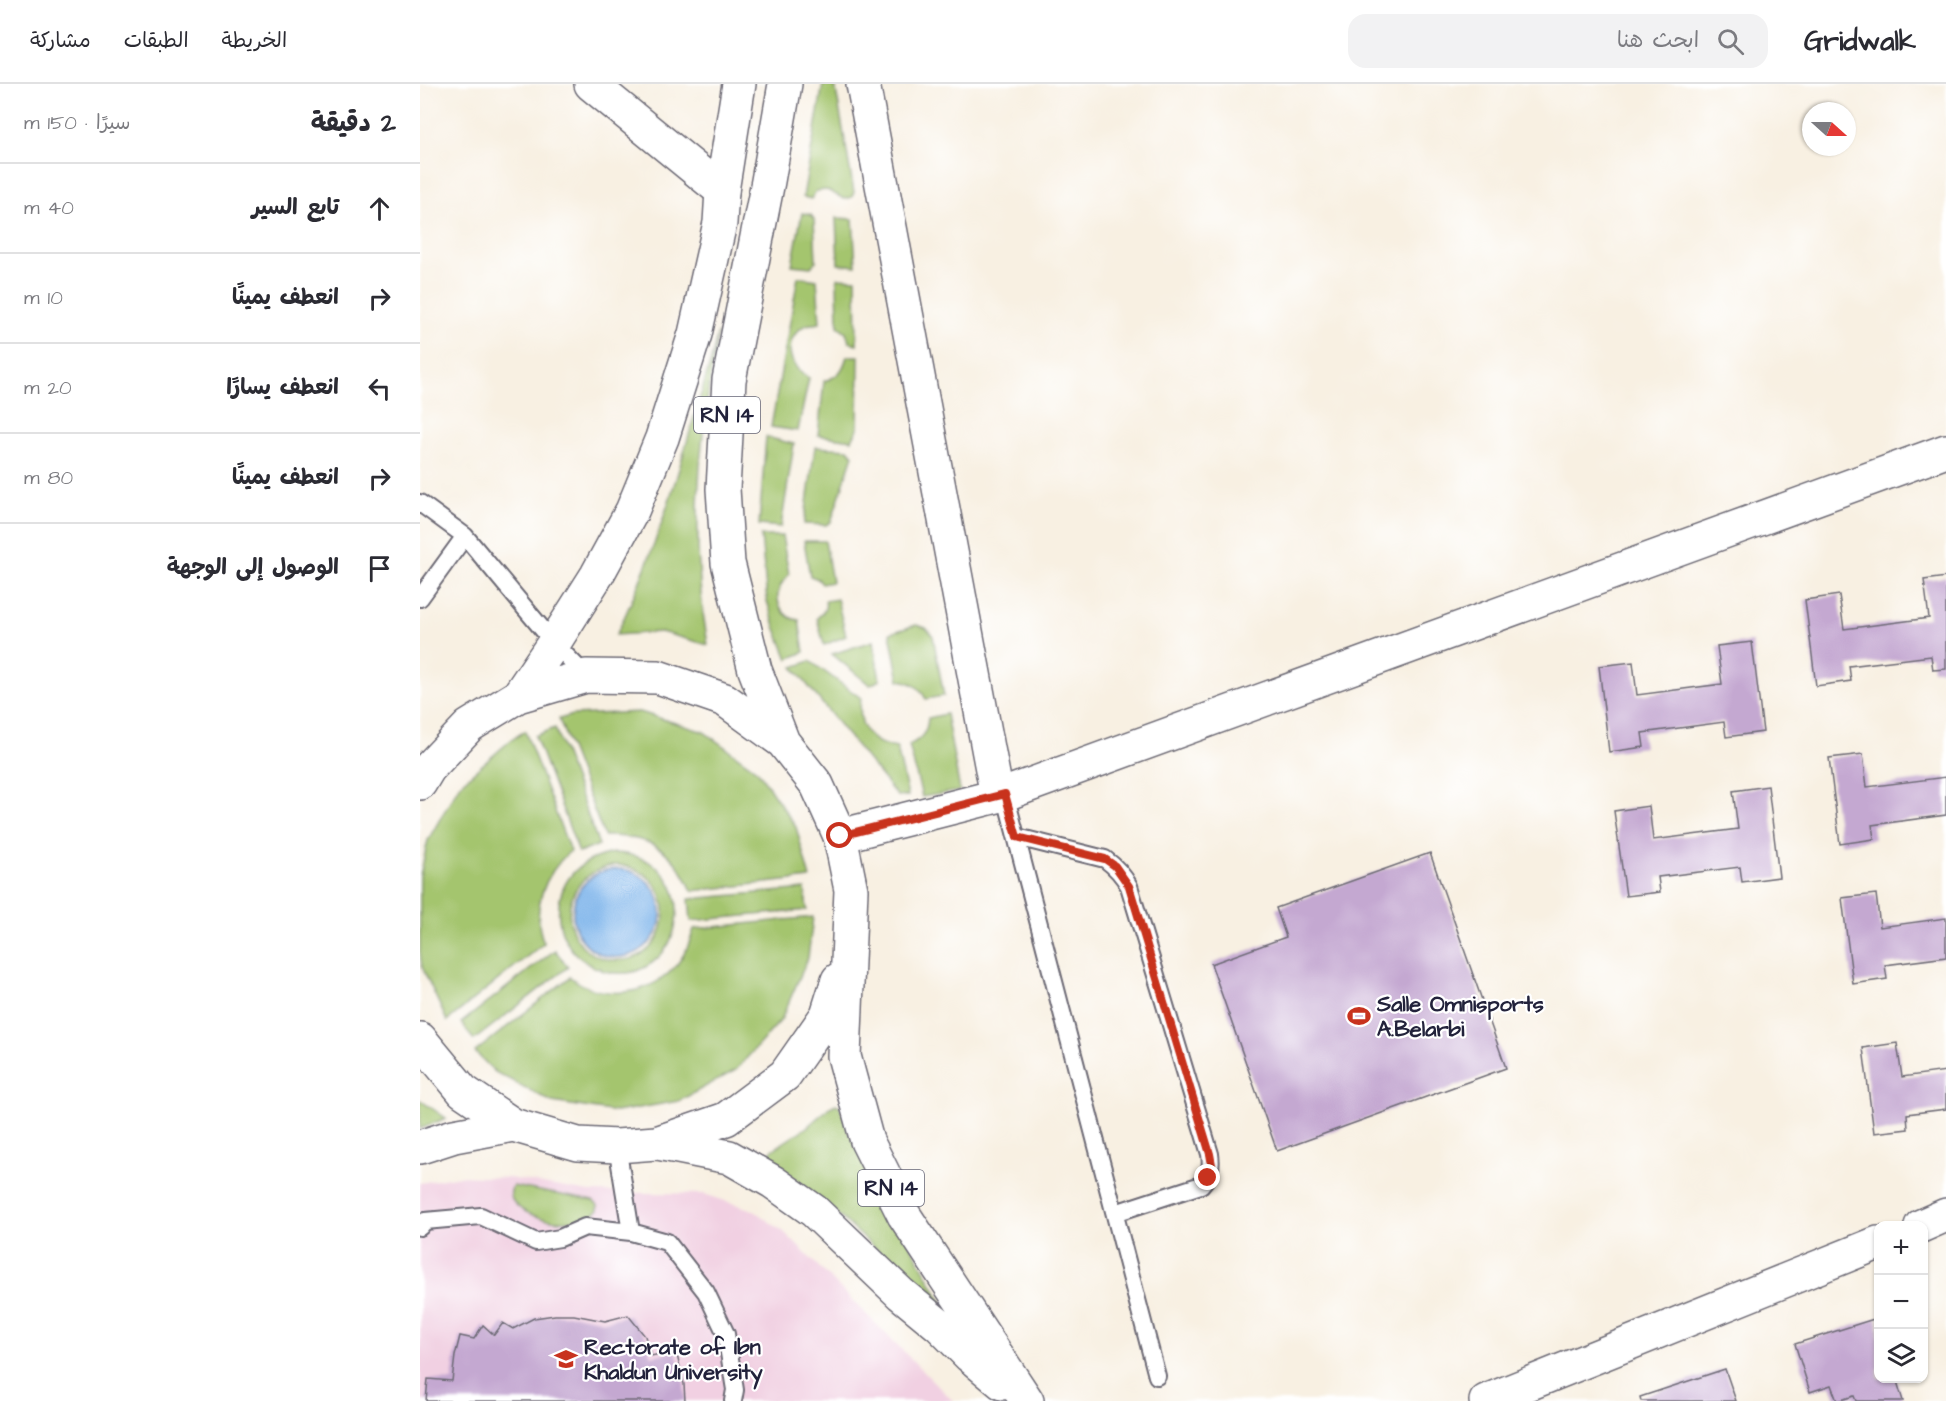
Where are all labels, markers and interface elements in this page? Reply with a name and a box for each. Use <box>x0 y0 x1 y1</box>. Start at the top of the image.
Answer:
search box <box>1348 14 1768 68</box>
text: Gridwalk <box>1804 22 1916 61</box>
text: ابحث هنا <box>1617 25 1699 56</box>
icon: search <box>1714 25 1747 58</box>
text: مشاركة <box>30 26 91 55</box>
text: الطبقات <box>124 26 189 55</box>
text: الخريطة <box>222 26 287 55</box>
north arrow <box>1802 102 1856 156</box>
text: 2 دقيقة <box>311 105 396 141</box>
text: سيرًا · 150 m <box>24 109 131 137</box>
text: تابع السير <box>252 192 339 223</box>
icon: ahead <box>363 192 396 225</box>
text: 40 m <box>24 194 74 222</box>
text: انعطف يمينًا <box>232 282 339 313</box>
icon: right <box>363 282 396 315</box>
text: 10 m <box>24 284 63 312</box>
text: انعطف يسارًا <box>226 372 339 403</box>
icon: left <box>363 372 396 405</box>
text: 20 m <box>24 374 72 402</box>
road number: RN 14 <box>694 397 760 433</box>
text: انعطف يمينًا <box>232 462 339 493</box>
icon: right <box>363 462 396 495</box>
text: 80 m <box>24 464 73 492</box>
text: الوصول إلى الوجهة <box>167 552 339 583</box>
icon: arrive <box>363 552 396 585</box>
route start <box>826 822 852 848</box>
place label: Salle Omnisports A.Belarbi <box>1376 989 1544 1045</box>
sports icon: Salle Omnisports A.Belarbi <box>1346 1003 1372 1029</box>
route end <box>1194 1164 1220 1190</box>
road number: RN 14 <box>858 1170 924 1206</box>
map controls <box>1874 1221 1928 1383</box>
button: + <box>1874 1221 1928 1275</box>
button: − <box>1874 1275 1928 1329</box>
button: layers <box>1874 1329 1928 1383</box>
place label: Rectorate of Ibn Khaldun University <box>584 1332 764 1390</box>
school or university icon: Rectorate of Ibn Khaldun University <box>553 1346 579 1372</box>

